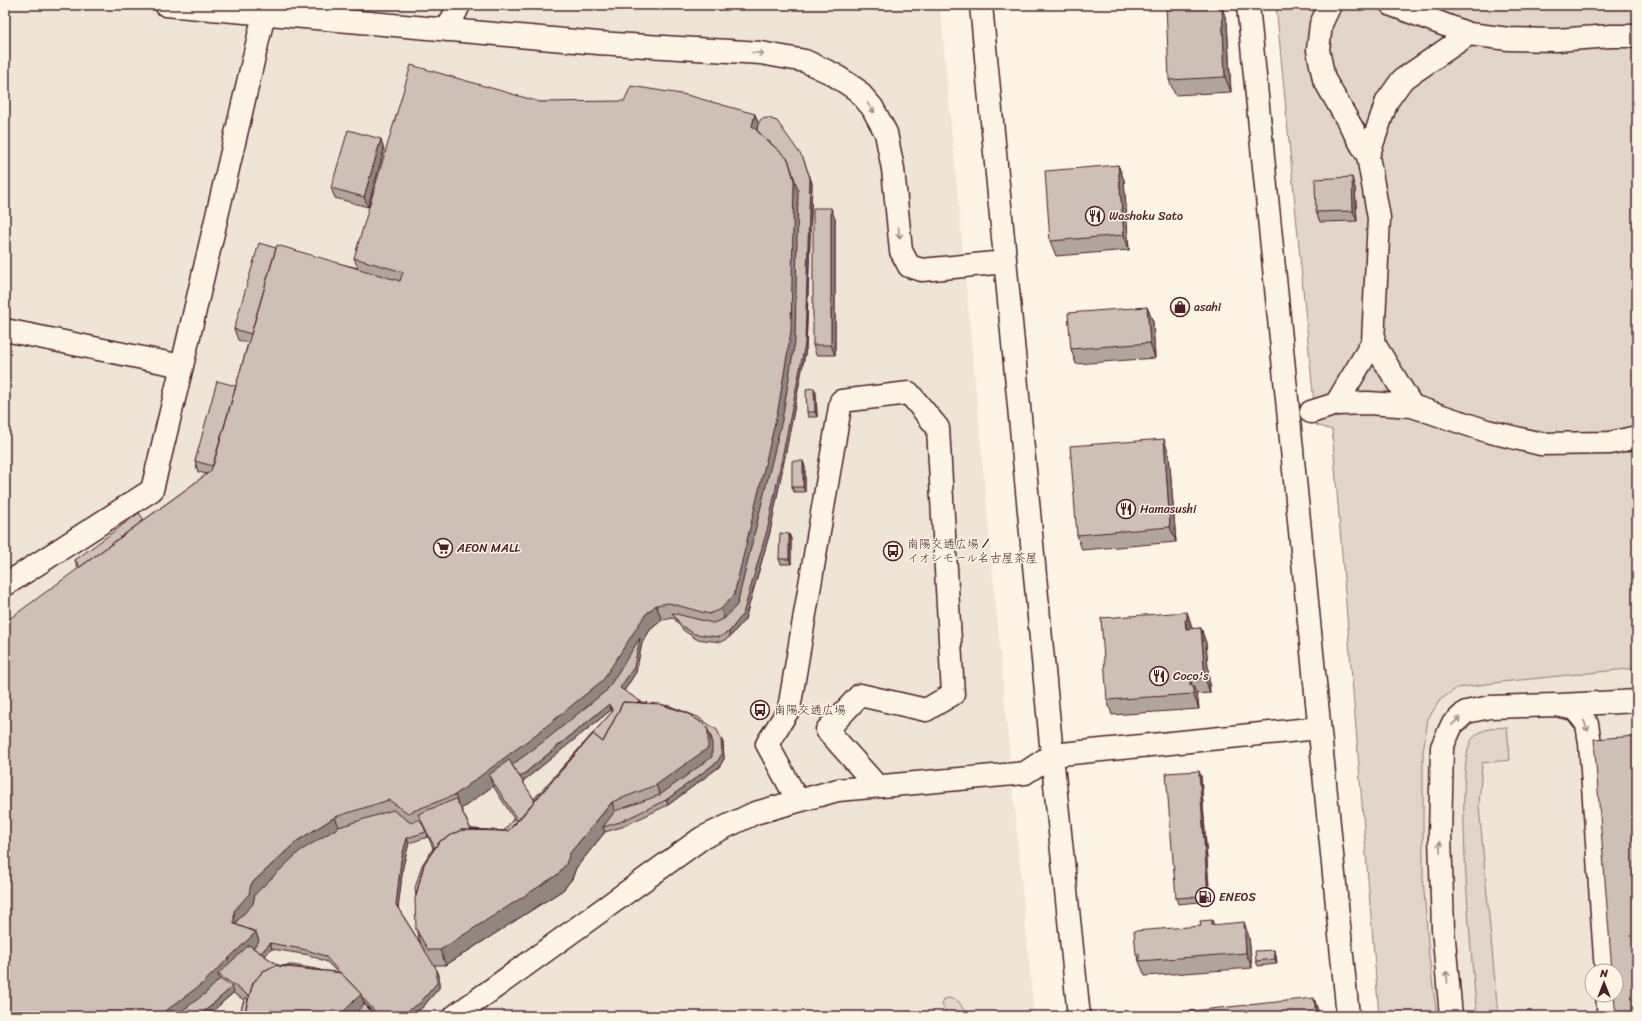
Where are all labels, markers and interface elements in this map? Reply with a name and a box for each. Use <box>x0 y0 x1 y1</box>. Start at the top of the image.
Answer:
one-way arrow <box>751 50 764 57</box>
one-way arrow <box>867 102 875 113</box>
restaurant icon: Washoku Sato <box>1084 205 1106 227</box>
place label: Washoku Sato <box>1109 205 1183 227</box>
one-way arrow <box>896 226 903 239</box>
shop icon: asahi <box>1169 296 1191 318</box>
place label: asahi <box>1194 296 1222 318</box>
restaurant icon: Hamasushi <box>1115 498 1137 520</box>
place label: Hamasushi <box>1140 498 1197 520</box>
place label: 南陽交通広場 / イオンモール名古屋茶屋 <box>907 533 1038 569</box>
supermarket icon: AEON MALL <box>432 537 454 559</box>
place label: AEON MALL <box>456 537 520 559</box>
bus stop icon: 南陽交通広場 / イオンモール名古屋茶屋 <box>882 540 904 562</box>
restaurant icon: Coco's <box>1148 665 1170 687</box>
place label: Coco's <box>1173 665 1209 687</box>
bus stop icon: 南陽交通広場 <box>749 699 771 721</box>
place label: 南陽交通広場 <box>774 699 846 721</box>
one-way arrow <box>1451 717 1461 726</box>
one-way arrow <box>1582 719 1590 731</box>
one-way arrow <box>1437 841 1444 854</box>
fuel station icon: ENEOS <box>1194 886 1216 908</box>
place label: ENEOS <box>1219 886 1256 908</box>
north arrow <box>1584 963 1624 1003</box>
text: N <box>1599 964 1608 983</box>
one-way arrow <box>1444 971 1451 984</box>

